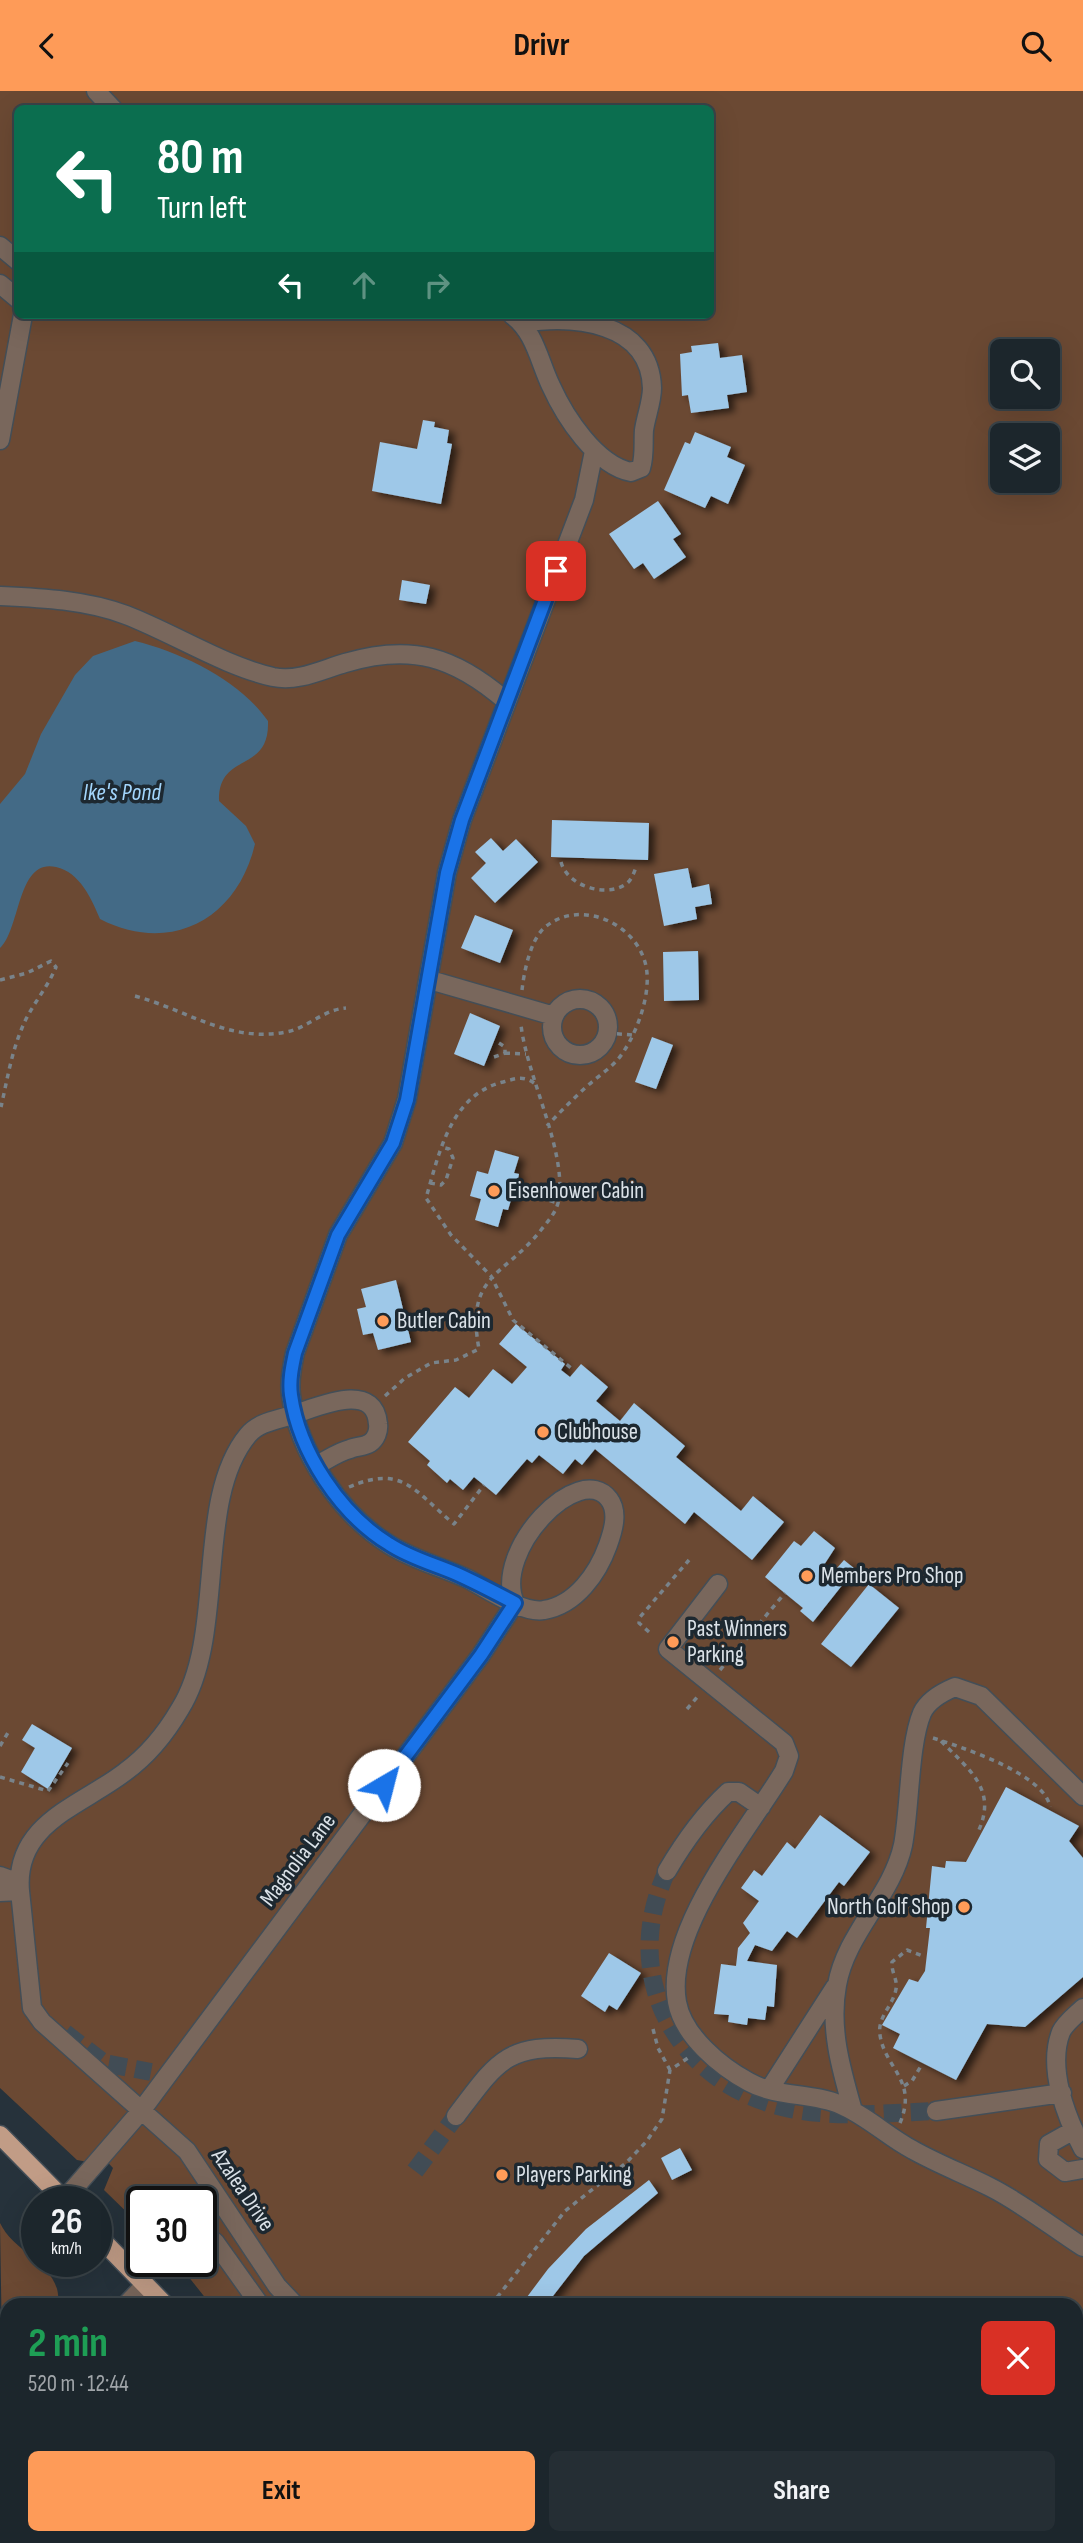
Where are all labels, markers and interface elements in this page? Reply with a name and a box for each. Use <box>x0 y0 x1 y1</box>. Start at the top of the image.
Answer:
text: Drivr <box>513 26 570 65</box>
icon: back <box>28 27 66 65</box>
icon: search <box>1017 27 1055 65</box>
text: 80 m <box>157 129 244 188</box>
icon: left <box>42 133 133 224</box>
text: Turn left <box>157 189 247 228</box>
icon: left <box>272 266 310 304</box>
icon: ahead <box>345 266 383 304</box>
icon: right <box>418 266 456 304</box>
map controls <box>990 339 1060 493</box>
button: search <box>990 339 1060 409</box>
button: layers <box>990 423 1060 493</box>
pin <box>526 541 586 601</box>
icon: arrive <box>537 552 575 590</box>
water label: Ike's Pond <box>83 778 162 807</box>
place label: Eisenhower Cabin <box>508 1177 644 1205</box>
marker: Eisenhower Cabin <box>486 1183 502 1199</box>
place label: Butler Cabin <box>397 1307 491 1335</box>
marker: Butler Cabin <box>375 1313 391 1329</box>
place label: Clubhouse <box>557 1418 638 1446</box>
marker: Clubhouse <box>535 1424 551 1440</box>
place label: Members Pro Shop <box>821 1562 964 1590</box>
marker: Members Pro Shop <box>799 1568 815 1584</box>
place label: Past Winners Parking <box>687 1615 787 1669</box>
marker: Past Winners Parking <box>665 1634 681 1650</box>
position arrow <box>347 1748 421 1822</box>
street label: Magnolia Lane <box>254 1808 342 1912</box>
place label: North Golf Shop <box>827 1893 950 1921</box>
marker: North Golf Shop <box>956 1899 972 1915</box>
street label: Azalea Drive <box>205 2143 281 2237</box>
place label: Players Parking <box>516 2161 632 2189</box>
marker: Players Parking <box>494 2167 510 2183</box>
speed limit sign: 30 <box>126 2186 217 2277</box>
text: 26 <box>51 2201 82 2244</box>
text: km/h <box>51 2238 82 2259</box>
text: 2 min <box>28 2318 108 2369</box>
button: close <box>981 2321 1055 2395</box>
text: 520 m · 12:44 <box>28 2370 129 2398</box>
button: Exit <box>28 2451 535 2531</box>
button: Share <box>549 2451 1055 2531</box>

